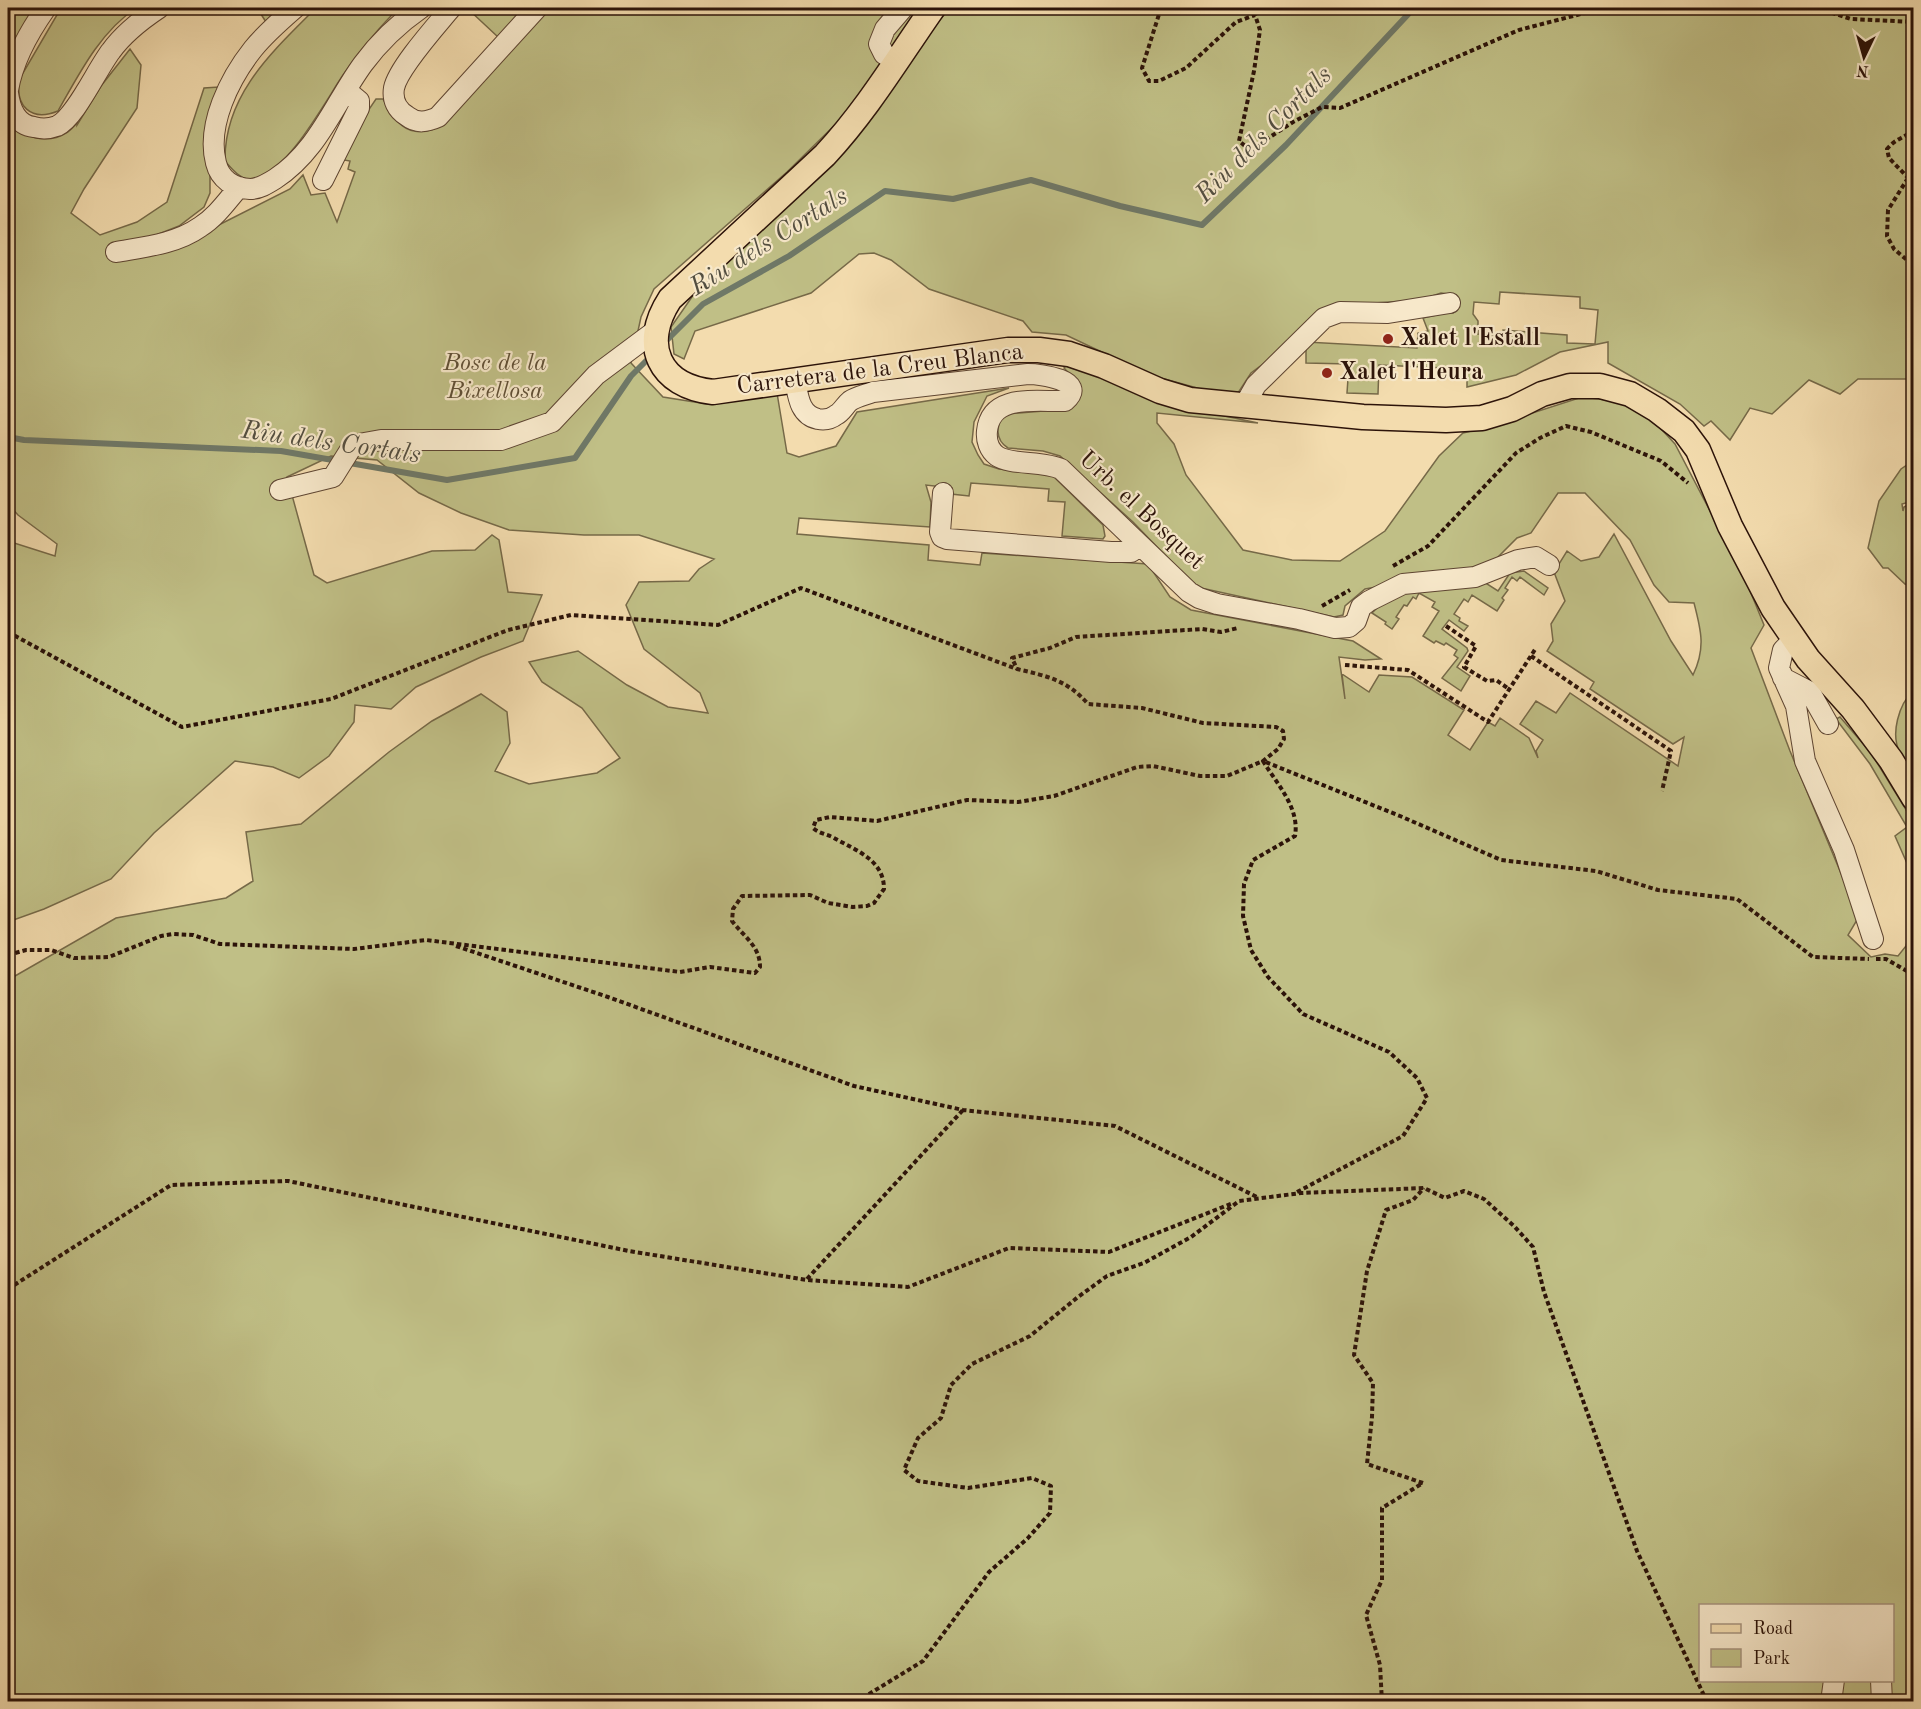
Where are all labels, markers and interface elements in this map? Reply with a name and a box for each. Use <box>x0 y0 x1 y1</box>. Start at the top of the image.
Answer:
north arrow <box>1834 27 1894 87</box>
text: N <box>1855 61 1870 78</box>
water label: Riu dels Cortals <box>1190 62 1337 209</box>
water label: Riu dels Cortals <box>684 183 853 302</box>
place label: Xalet l'Estall <box>1400 327 1540 351</box>
marker: Xalet l'Estall <box>1381 332 1395 346</box>
street label: Carretera de la Creu Blanca <box>735 340 1025 399</box>
park label: Bosc de la Bixellosa <box>442 352 547 404</box>
place label: Xalet l'Heura <box>1339 361 1483 385</box>
marker: Xalet l'Heura <box>1320 366 1334 380</box>
water label: Riu dels Cortals <box>239 417 423 468</box>
street label: Urb. el Bosquet <box>1074 447 1208 575</box>
legend <box>1699 1604 1894 1682</box>
text: Road <box>1753 1620 1793 1638</box>
text: Park <box>1753 1650 1790 1668</box>

